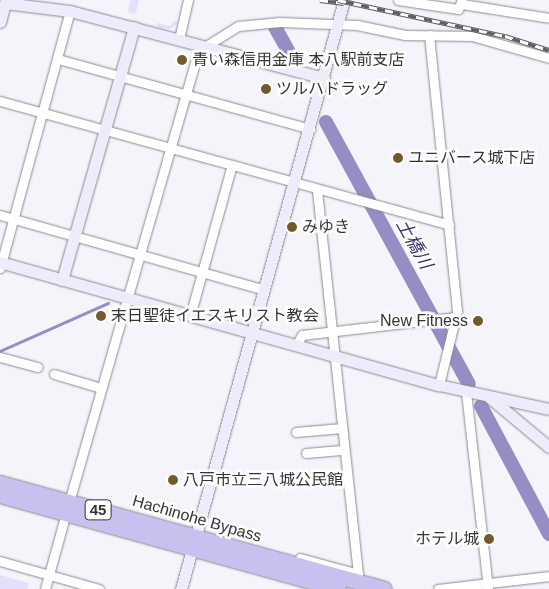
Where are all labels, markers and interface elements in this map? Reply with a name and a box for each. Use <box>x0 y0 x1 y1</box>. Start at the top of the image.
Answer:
place label: 青い森信用金庫 本八駅前支店 <box>192 50 404 70</box>
marker: 青い森信用金庫 本八駅前支店 <box>176 54 188 66</box>
place label: ツルハドラッグ <box>276 79 388 99</box>
marker: ツルハドラッグ <box>260 83 272 95</box>
place label: ユニバース城下店 <box>408 148 536 168</box>
marker: ユニバース城下店 <box>392 152 404 164</box>
water label: 土橋川 <box>391 215 437 273</box>
place label: みゆき <box>302 217 350 237</box>
marker: みゆき <box>286 221 298 233</box>
place label: 末日聖徒イエスキリスト教会 <box>111 306 319 326</box>
marker: 末日聖徒イエスキリスト教会 <box>95 310 107 322</box>
place label: New Fitness <box>380 311 468 331</box>
marker: New Fitness <box>472 315 484 327</box>
place label: 八戸市立三八城公民館 <box>183 470 343 490</box>
marker: 八戸市立三八城公民館 <box>167 474 179 486</box>
street label: Hachinohe Bypass <box>130 491 264 547</box>
road number: 45 <box>84 498 112 522</box>
place label: ホテル城 <box>415 529 479 549</box>
marker: ホテル城 <box>483 533 495 545</box>

